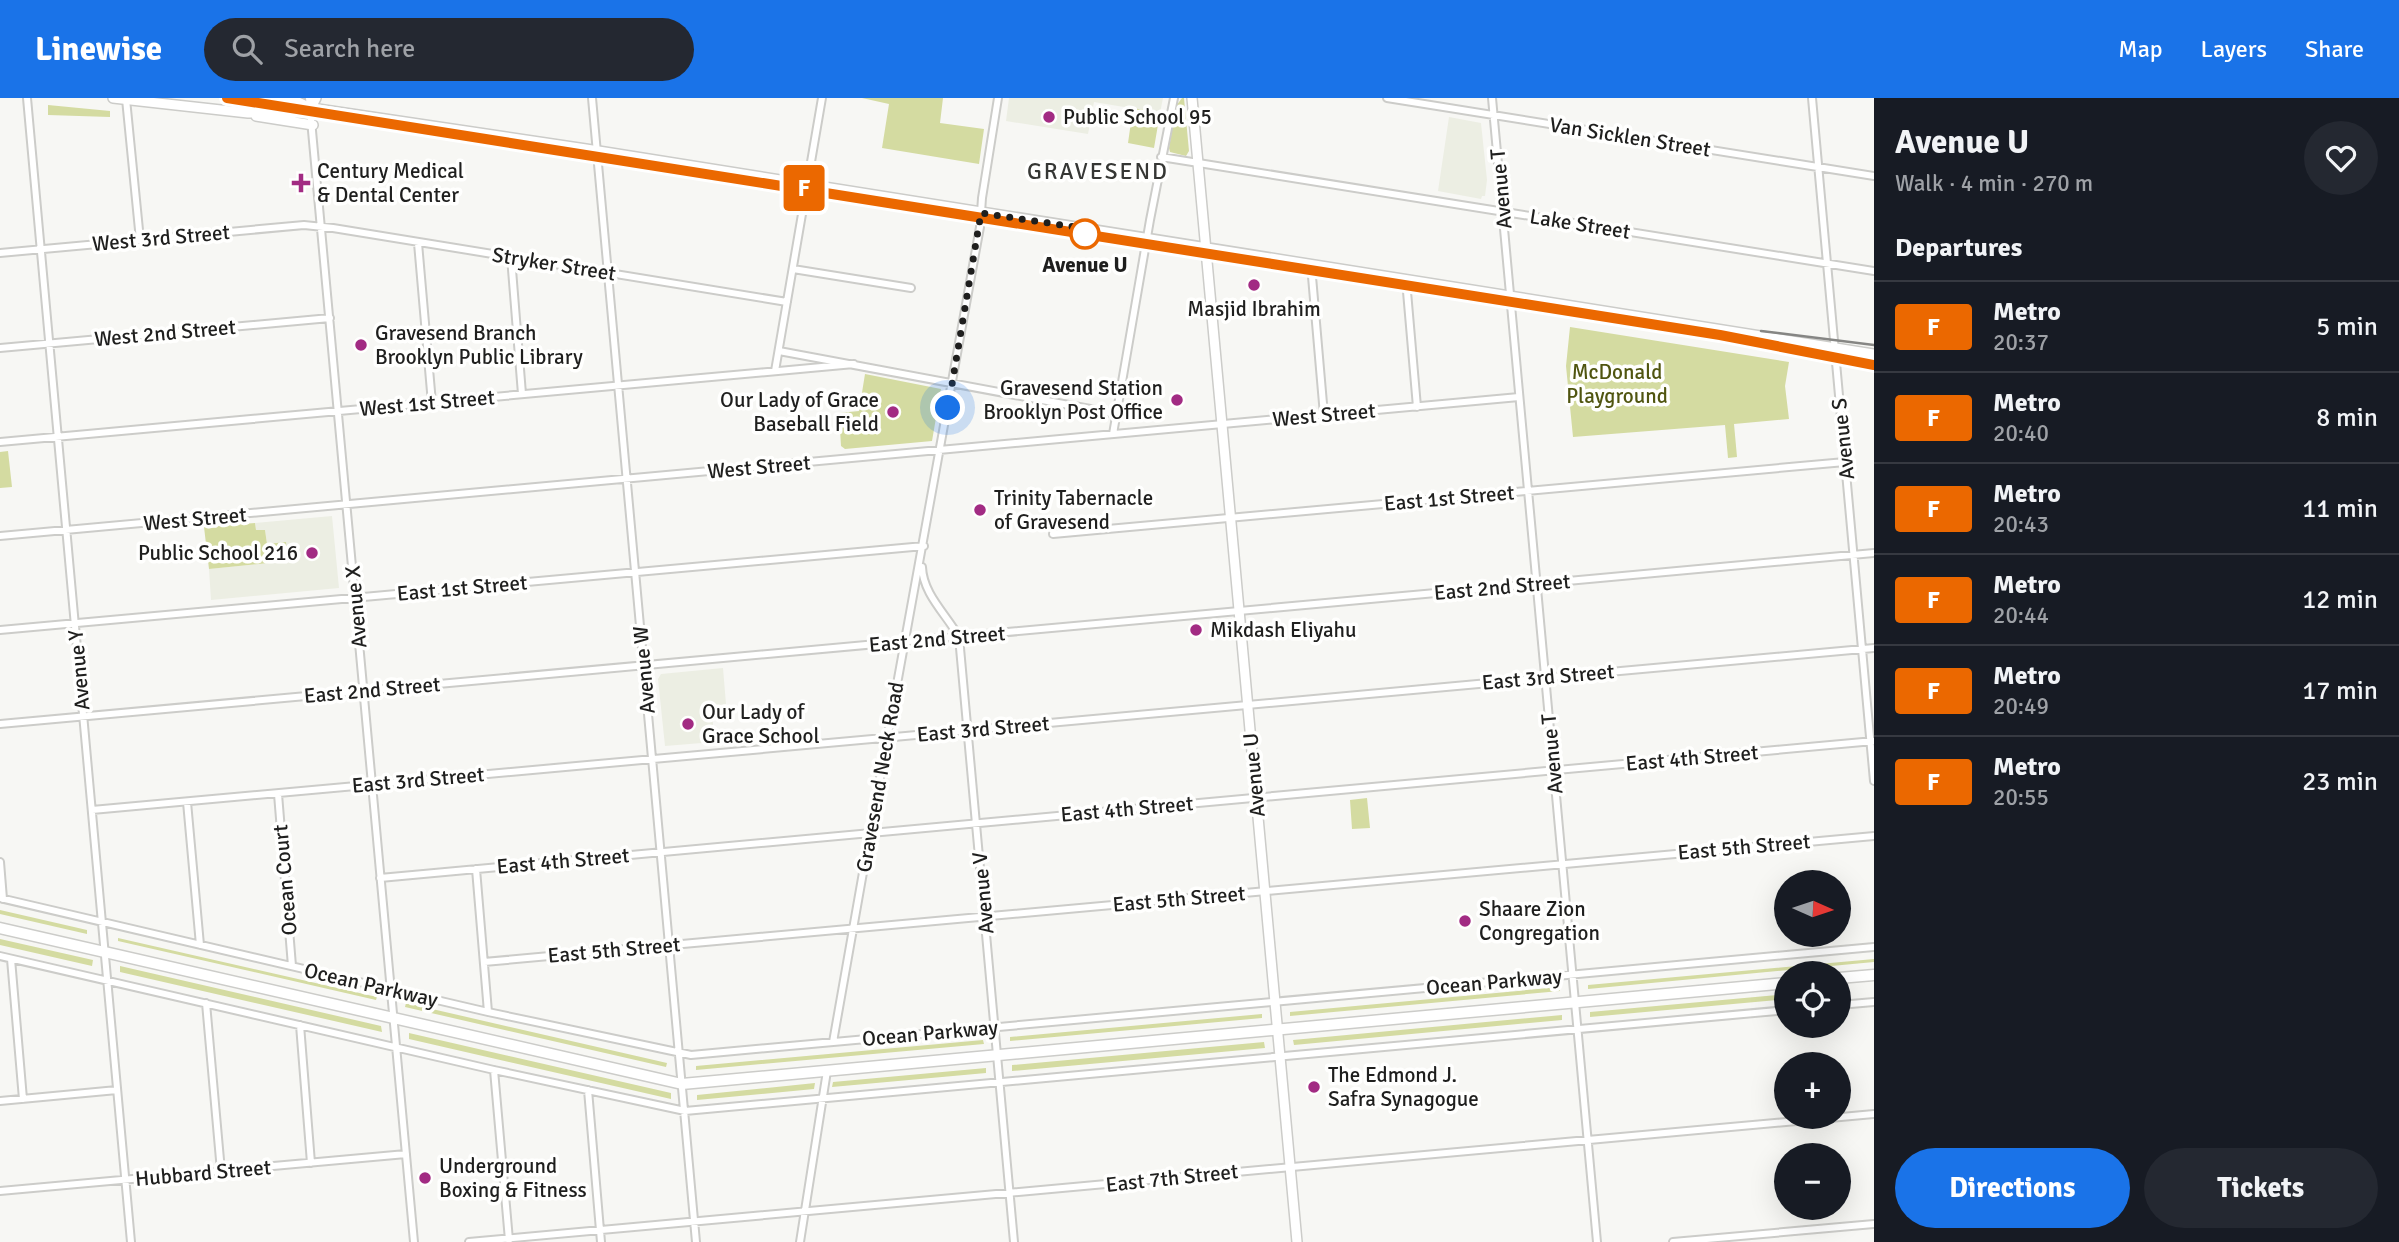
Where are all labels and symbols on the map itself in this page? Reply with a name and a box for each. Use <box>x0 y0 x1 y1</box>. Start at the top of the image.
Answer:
place label: Public School 95 <box>1063 104 1212 130</box>
marker: Public School 95 <box>1041 109 1057 125</box>
street label: Van Sicklen Street <box>1548 111 1712 163</box>
street label: Avenue T <box>1484 147 1517 230</box>
district label: GRAVESEND <box>1027 157 1169 186</box>
place label: Century Medical & Dental Center <box>317 158 464 208</box>
line badge: F <box>781 165 827 211</box>
marker: Century Medical & Dental Center <box>291 173 311 193</box>
street label: Lake Street <box>1528 203 1632 245</box>
street label: West 3rd Street <box>91 219 231 257</box>
marker: Avenue U <box>1070 219 1100 249</box>
street label: Stryker Street <box>490 241 618 287</box>
place label: Avenue U <box>1042 252 1128 278</box>
marker: Masjid Ibrahim <box>1246 277 1262 293</box>
place label: Masjid Ibrahim <box>1187 296 1321 322</box>
street label: West 2nd Street <box>93 314 237 352</box>
place label: Gravesend Branch Brooklyn Public Library <box>375 320 583 370</box>
marker: Gravesend Branch Brooklyn Public Library <box>353 337 369 353</box>
park label: McDonald Playground <box>1566 359 1668 409</box>
place label: Gravesend Station Brooklyn Post Office <box>983 375 1163 425</box>
street label: West 1st Street <box>358 384 496 422</box>
place label: Our Lady of Grace Baseball Field <box>720 387 879 437</box>
your location <box>930 390 965 425</box>
marker: Gravesend Station Brooklyn Post Office <box>1169 392 1185 408</box>
street label: Avenue S <box>1826 397 1860 481</box>
street label: West Street <box>1271 398 1377 432</box>
marker: Our Lady of Grace Baseball Field <box>885 404 901 420</box>
street label: West Street <box>706 450 812 484</box>
street label: East 1st Street <box>1383 479 1515 517</box>
place label: Trinity Tabernacle of Gravesend <box>994 485 1153 535</box>
street label: West Street <box>142 502 248 536</box>
marker: Trinity Tabernacle of Gravesend <box>972 502 988 518</box>
place label: Public School 216 <box>138 540 298 566</box>
marker: Public School 216 <box>304 545 320 561</box>
street label: Avenue X <box>339 565 373 649</box>
street label: East 2nd Street <box>1433 568 1571 606</box>
street label: East 1st Street <box>396 569 528 607</box>
place label: Mikdash Eliyahu <box>1210 617 1357 643</box>
street label: East 2nd Street <box>868 620 1006 658</box>
marker: Mikdash Eliyahu <box>1188 622 1204 638</box>
street label: Avenue W <box>627 625 661 715</box>
street label: Avenue Y <box>62 628 95 711</box>
street label: East 3rd Street <box>1481 658 1615 696</box>
street label: East 2nd Street <box>303 671 441 709</box>
street label: Gravesend Neck Road <box>850 680 910 874</box>
place label: Our Lady of Grace School <box>702 699 820 749</box>
street label: East 3rd Street <box>916 710 1050 748</box>
street label: Avenue T <box>1535 712 1568 795</box>
marker: Our Lady of Grace School <box>680 716 696 732</box>
street label: Avenue U <box>1237 732 1271 818</box>
street label: East 4th Street <box>1625 739 1759 777</box>
street label: East 3rd Street <box>351 761 485 799</box>
street label: East 4th Street <box>1060 790 1194 828</box>
street label: Ocean Court <box>267 823 303 937</box>
street label: East 5th Street <box>1677 828 1811 866</box>
street label: East 4th Street <box>496 842 630 880</box>
street label: Avenue V <box>966 851 1000 935</box>
north arrow <box>1774 870 1852 947</box>
street label: East 5th Street <box>1112 880 1246 918</box>
place label: Shaare Zion Congregation <box>1479 896 1600 946</box>
marker: Shaare Zion Congregation <box>1457 913 1473 929</box>
street label: East 5th Street <box>547 931 681 969</box>
street label: Ocean Parkway <box>302 957 441 1013</box>
street label: Ocean Parkway <box>1425 963 1563 1001</box>
street label: Ocean Parkway <box>861 1014 999 1052</box>
place label: The Edmond J. Safra Synagogue <box>1328 1062 1479 1112</box>
marker: The Edmond J. Safra Synagogue <box>1306 1079 1322 1095</box>
place label: Underground Boxing & Fitness <box>439 1153 587 1203</box>
street label: Hubbard Street <box>134 1154 272 1192</box>
street label: East 7th Street <box>1105 1158 1239 1198</box>
marker: Underground Boxing & Fitness <box>417 1170 433 1186</box>

